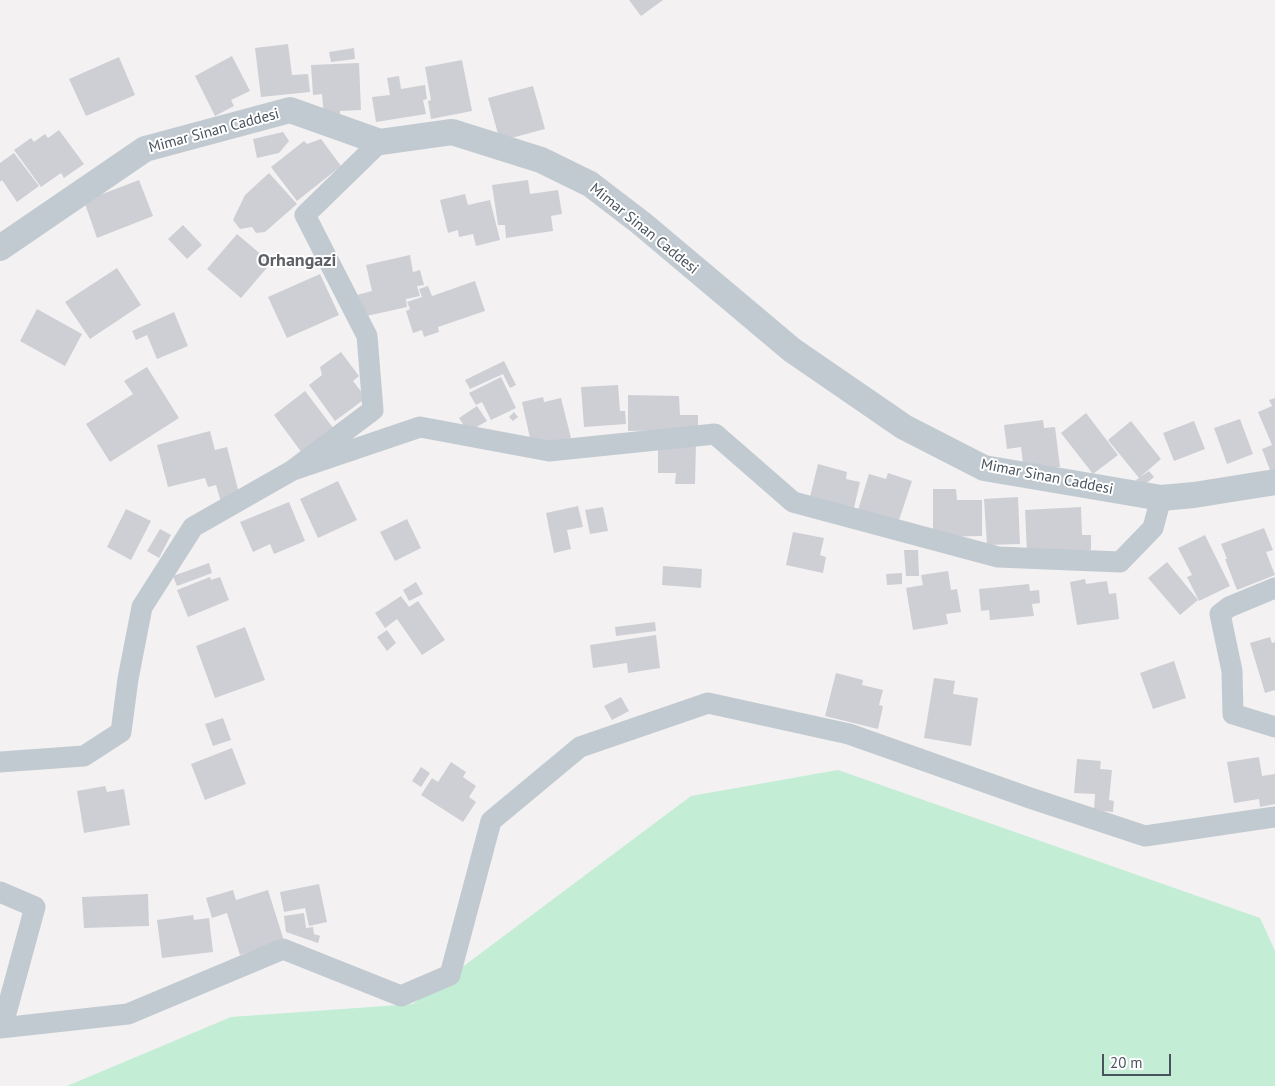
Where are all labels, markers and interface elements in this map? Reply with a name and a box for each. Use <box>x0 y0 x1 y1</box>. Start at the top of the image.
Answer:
street label: Mimar Sinan Caddesi <box>147 105 281 157</box>
street label: Mimar Sinan Caddesi <box>586 180 702 278</box>
district label: Orhangazi <box>258 250 336 272</box>
street label: Mimar Sinan Caddesi <box>979 455 1115 499</box>
scale bar <box>1105 1044 1174 1076</box>
text: 20 m <box>1110 1053 1143 1072</box>

